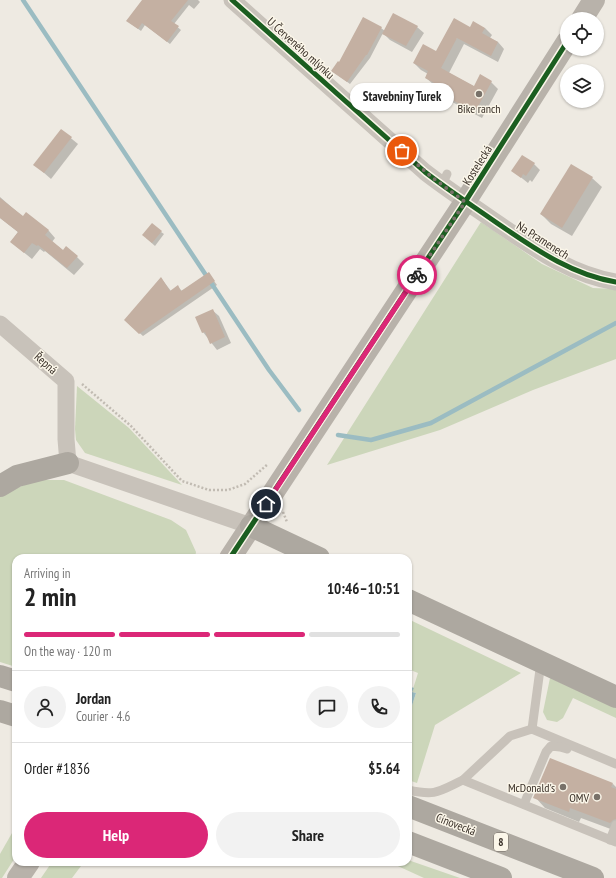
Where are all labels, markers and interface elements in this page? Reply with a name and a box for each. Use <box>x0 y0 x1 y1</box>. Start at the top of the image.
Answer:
map controls <box>560 12 604 108</box>
button: locate <box>560 12 604 56</box>
street label: U Červeného mlýnku <box>264 14 338 82</box>
button: layers <box>560 64 604 108</box>
callout: Stavebniny Turek <box>350 83 454 111</box>
text: Stavebniny Turek <box>363 88 441 105</box>
marker: Bike ranch <box>474 89 484 99</box>
place label: Bike ranch <box>457 101 501 116</box>
pin <box>385 134 419 168</box>
icon: bag <box>391 140 413 162</box>
street label: Kostelecká <box>459 142 495 188</box>
street label: Na Pramenech <box>514 218 572 262</box>
courier <box>397 255 437 295</box>
icon: bike <box>406 264 428 286</box>
street label: Řepná <box>31 349 61 377</box>
pin <box>249 487 283 521</box>
icon: home <box>255 493 277 515</box>
text: Arriving in <box>24 565 71 582</box>
text: 10:46–10:51 <box>327 579 400 598</box>
text: 2 min <box>24 580 77 613</box>
text: On the way · 120 m <box>24 643 111 660</box>
button: person <box>24 686 66 728</box>
button: chat <box>306 686 348 728</box>
button: phone <box>358 686 400 728</box>
text: Jordan <box>76 689 111 708</box>
text: Courier · 4.6 <box>76 708 130 725</box>
text: Order #1836 <box>24 759 90 778</box>
text: $5.64 <box>368 759 400 778</box>
place label: McDonald's <box>508 780 555 795</box>
marker: McDonald's <box>558 782 568 792</box>
place label: OMV <box>569 790 589 805</box>
marker: OMV <box>592 792 602 802</box>
street label: Cínovecká <box>434 810 478 839</box>
button: Help <box>24 812 208 858</box>
button: Share <box>216 812 400 858</box>
road number: 8 <box>494 833 508 851</box>

